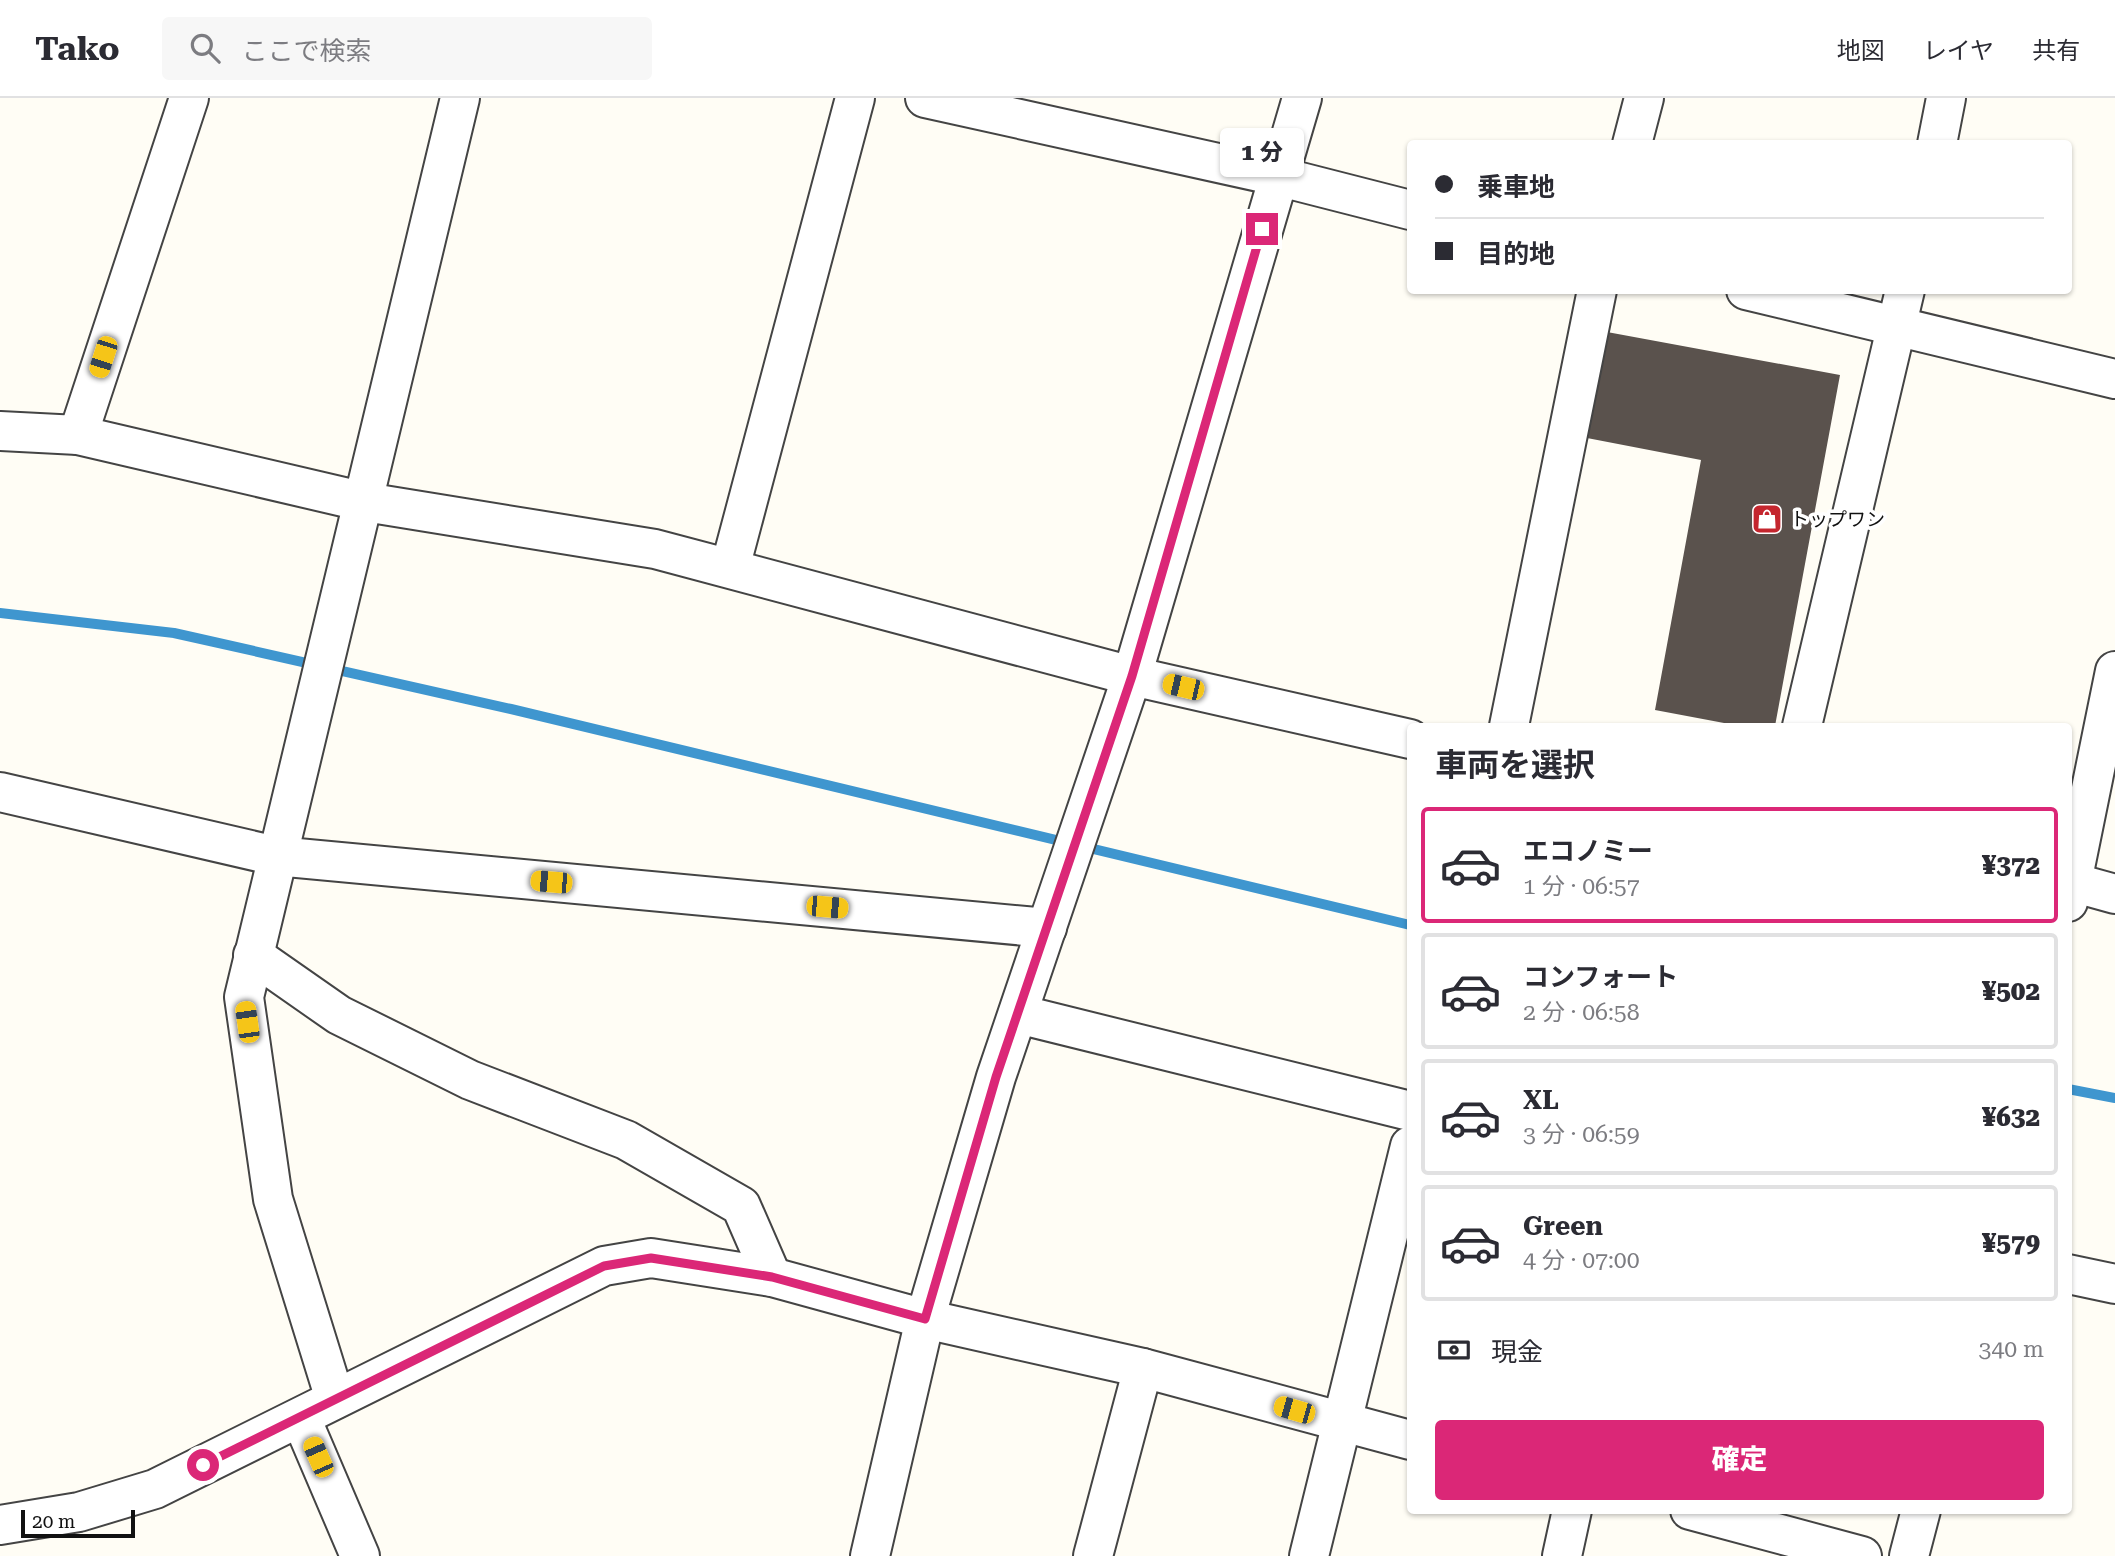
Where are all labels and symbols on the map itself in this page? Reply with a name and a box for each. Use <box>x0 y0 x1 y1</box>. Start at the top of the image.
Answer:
callout: 1 分 <box>1220 128 1304 176</box>
route end <box>1246 213 1278 245</box>
car <box>87 334 120 380</box>
shop icon: トップワン <box>1750 502 1784 536</box>
place label: トップワン <box>1790 508 1885 531</box>
car <box>1161 672 1206 702</box>
car <box>530 870 573 894</box>
car <box>806 895 849 919</box>
car <box>234 1000 261 1044</box>
car <box>1271 1394 1318 1426</box>
car <box>300 1434 337 1480</box>
route start <box>187 1449 219 1481</box>
scale bar <box>21 1507 135 1539</box>

